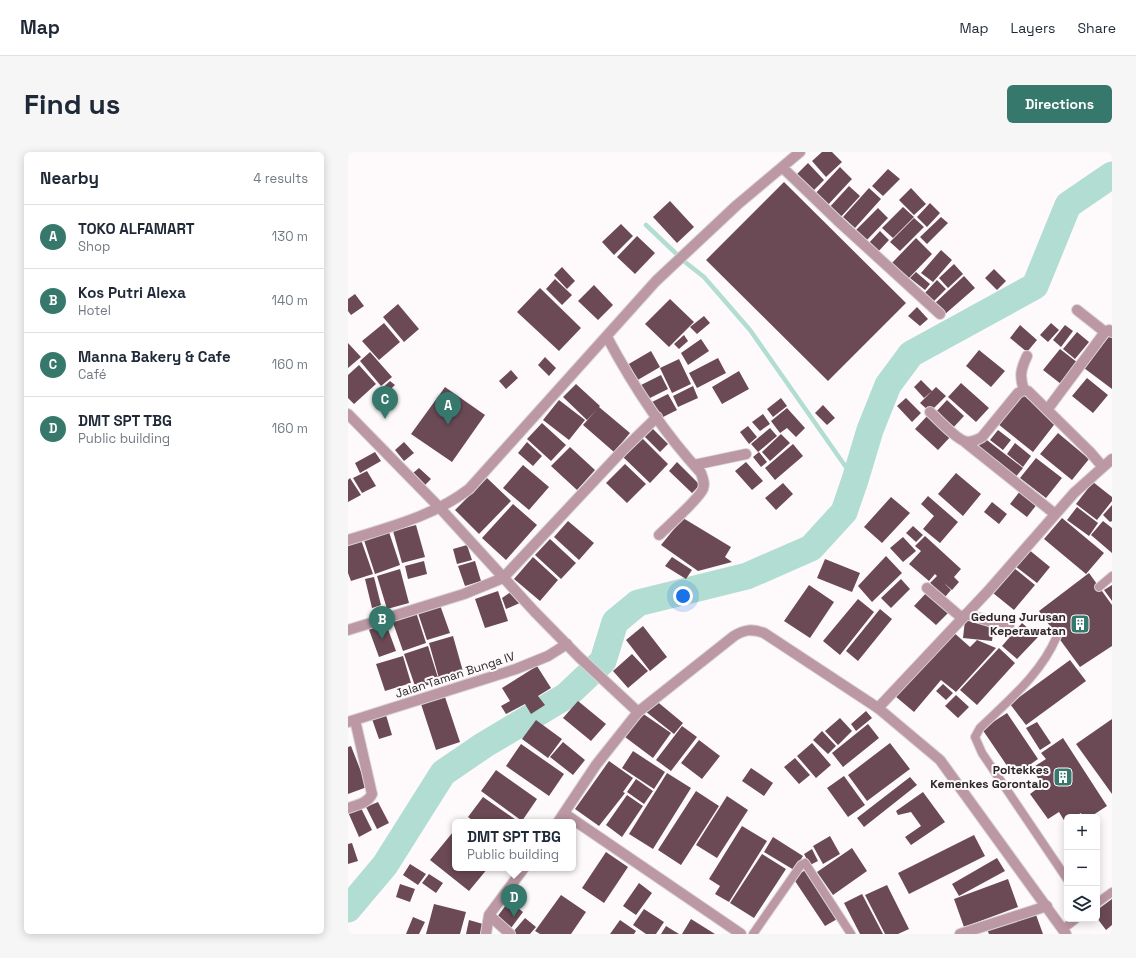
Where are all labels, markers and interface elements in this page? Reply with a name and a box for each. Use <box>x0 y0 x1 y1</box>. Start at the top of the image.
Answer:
text: Map <box>20 15 60 40</box>
text: Map <box>959 19 989 37</box>
text: Layers <box>1011 19 1055 37</box>
text: Share <box>1077 19 1116 37</box>
button: Directions <box>1007 85 1112 123</box>
text: Find us <box>24 86 121 122</box>
text: Nearby <box>40 167 99 189</box>
text: 4 results <box>253 170 308 187</box>
text: TOKO ALFAMART <box>78 219 195 238</box>
text: A <box>49 228 57 245</box>
text: 130 m <box>272 228 308 245</box>
text: Shop <box>78 238 110 255</box>
text: Kos Putri Alexa <box>78 283 186 302</box>
text: B <box>49 292 57 309</box>
text: 140 m <box>272 292 308 309</box>
text: Hotel <box>78 302 111 319</box>
text: Manna Bakery & Cafe <box>78 347 231 366</box>
text: C <box>49 356 57 373</box>
text: 160 m <box>272 356 308 373</box>
text: Café <box>78 366 107 383</box>
pin: C <box>372 386 398 419</box>
pin: A <box>435 392 461 425</box>
text: DMT SPT TBG <box>78 411 172 430</box>
text: D <box>49 420 57 437</box>
text: 160 m <box>272 420 308 437</box>
text: Public building <box>78 430 170 447</box>
your location <box>673 586 693 606</box>
pin: B <box>369 606 395 639</box>
place label: Gedung Jurusan Keperawatan <box>971 609 1066 639</box>
building icon: Gedung Jurusan Keperawatan <box>1069 613 1091 635</box>
street label: Jalan Taman Bunga IV <box>393 648 517 702</box>
place label: Poltekkes Kemenkes Gorontalo <box>930 762 1049 792</box>
building icon: Poltekkes Kemenkes Gorontalo <box>1052 766 1074 788</box>
map controls <box>1064 814 1100 922</box>
button: + <box>1064 814 1100 850</box>
popup <box>452 819 576 871</box>
text: DMT SPT TBG <box>467 827 561 846</box>
text: Public building <box>467 846 559 863</box>
button: − <box>1064 850 1100 886</box>
pin: D <box>501 884 527 917</box>
button: layers <box>1064 886 1100 922</box>

